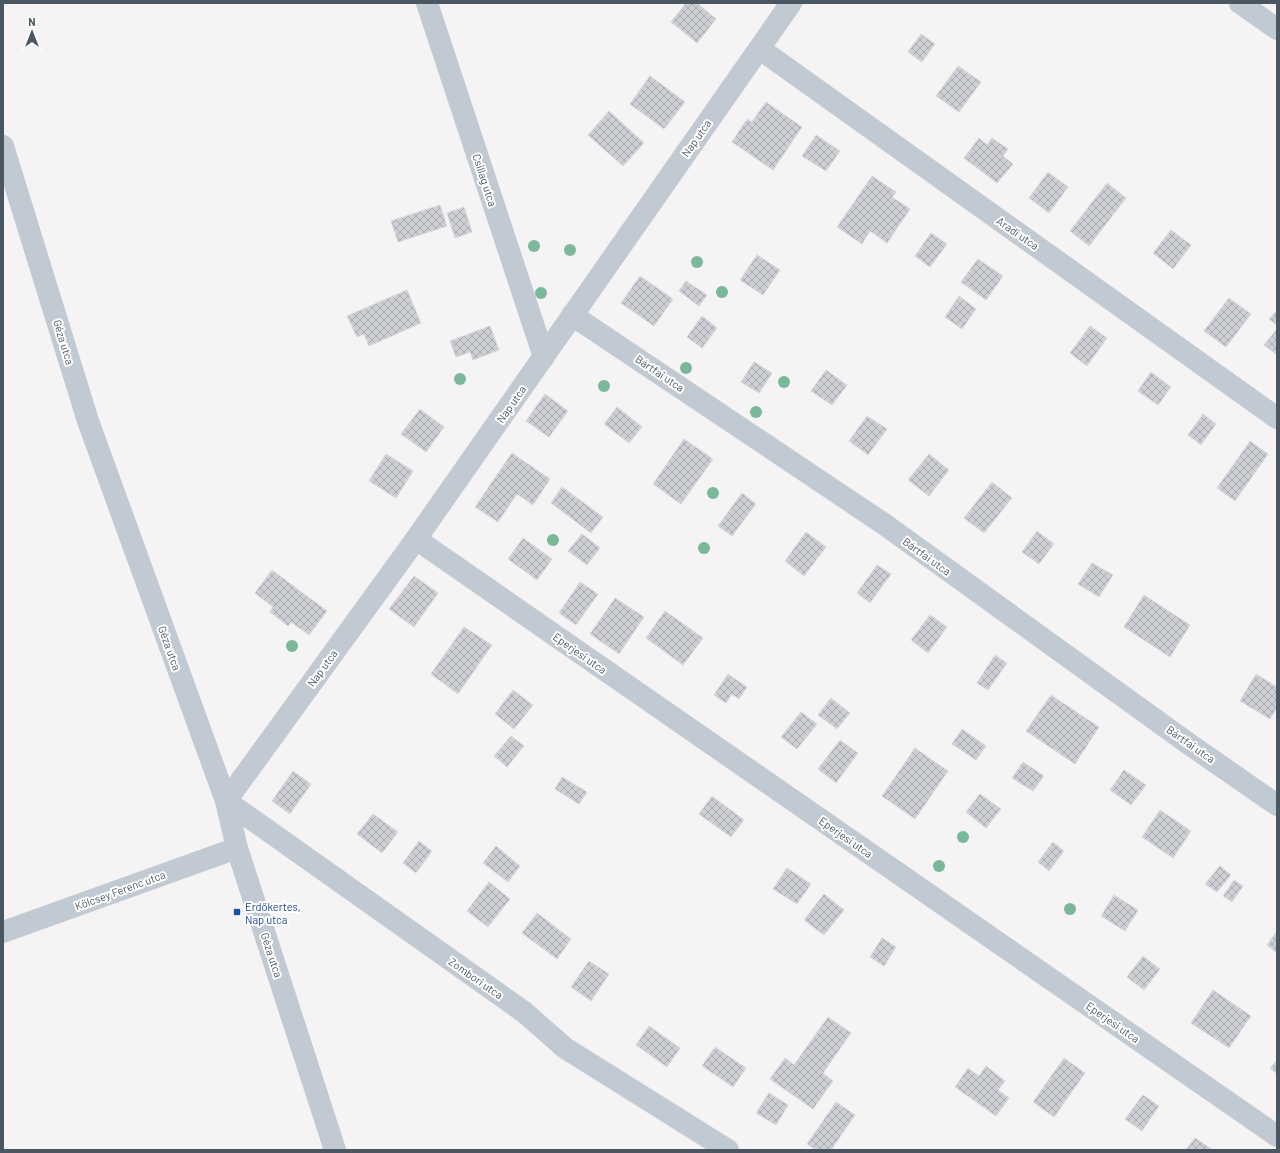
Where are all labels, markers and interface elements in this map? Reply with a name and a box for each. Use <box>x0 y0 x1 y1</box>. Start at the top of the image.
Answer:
north arrow <box>12 12 52 52</box>
text: N <box>28 15 36 28</box>
street label: Nap utca <box>679 117 713 159</box>
street label: Csillag utca <box>470 152 500 208</box>
street label: Aradi utca <box>994 214 1042 252</box>
street label: Géza utca <box>51 318 77 366</box>
street label: Bártfai utca <box>633 352 687 394</box>
street label: Nap utca <box>494 383 528 425</box>
street label: Bártfai utca <box>901 534 953 578</box>
street label: Géza utca <box>156 624 184 672</box>
street label: Eperjesi utca <box>551 630 609 676</box>
street label: Nap utca <box>304 647 340 689</box>
street label: Bártfai utca <box>1164 723 1218 765</box>
street label: Eperjesi utca <box>817 814 875 860</box>
street label: Kölcsey Ferenc utca <box>73 868 167 912</box>
place label: Erdőkertes, Nap utca <box>245 900 301 926</box>
marker: Erdőkertes, Nap utca <box>232 907 242 917</box>
street label: Géza utca <box>259 931 285 979</box>
street label: Zombori utca <box>446 955 506 1001</box>
street label: Eperjesi utca <box>1084 999 1142 1045</box>

